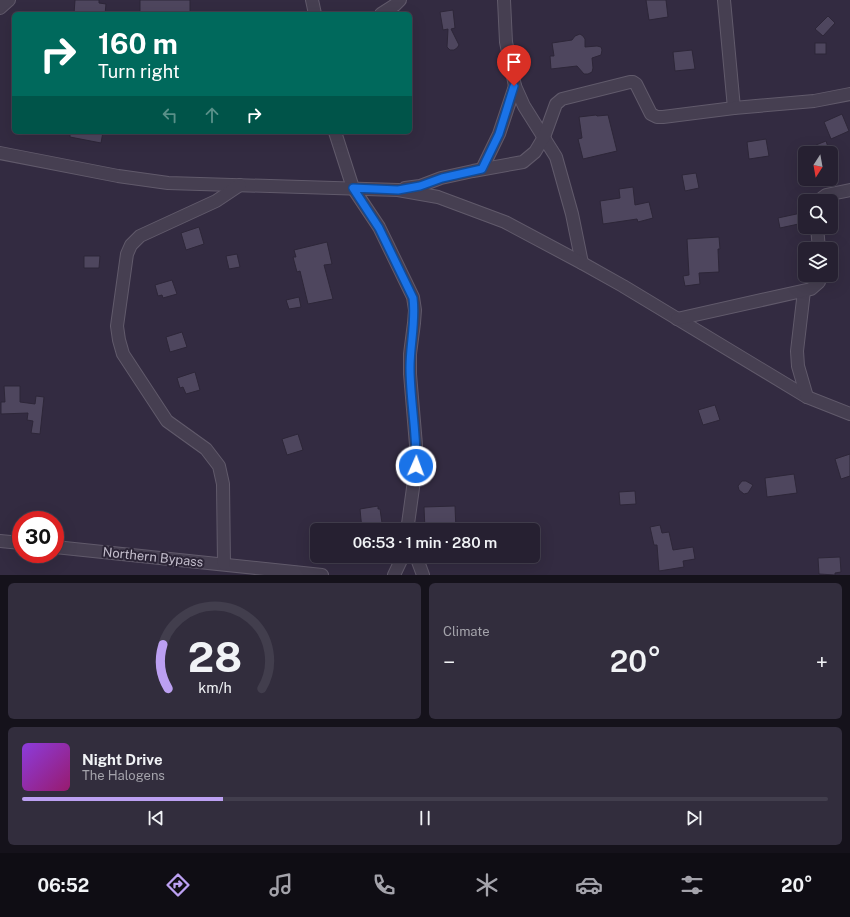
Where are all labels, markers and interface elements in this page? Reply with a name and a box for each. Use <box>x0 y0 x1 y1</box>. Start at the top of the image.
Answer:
text: 160 m <box>98 27 178 60</box>
icon: right <box>32 28 84 80</box>
pin <box>497 45 531 86</box>
icon: arrive <box>503 51 525 73</box>
text: Turn right <box>98 61 180 82</box>
icon: left <box>159 104 181 126</box>
icon: ahead <box>201 104 223 126</box>
icon: right <box>243 104 265 126</box>
north arrow <box>798 146 838 186</box>
map controls <box>798 146 838 282</box>
button: search <box>798 194 838 234</box>
button: layers <box>798 242 838 282</box>
position arrow <box>395 445 437 487</box>
speed limit sign: 30 <box>12 511 64 563</box>
text: 06:53 · 1 min · 280 m <box>353 534 497 551</box>
street label: Northern Bypass <box>102 544 204 570</box>
text: Climate <box>443 624 490 639</box>
text: 28 <box>187 632 242 681</box>
text: 20° <box>610 643 661 679</box>
text: − <box>443 649 455 675</box>
text: + <box>816 649 828 675</box>
text: km/h <box>198 679 231 696</box>
text: Night Drive <box>82 751 163 768</box>
text: The Halogens <box>82 768 165 783</box>
icon: previous <box>145 807 167 829</box>
icon: pause <box>414 807 436 829</box>
icon: next <box>683 807 705 829</box>
icon: directions <box>164 871 192 899</box>
icon: music <box>267 871 295 899</box>
icon: phone <box>370 871 398 899</box>
icon: climate <box>473 871 501 899</box>
icon: car <box>575 871 603 899</box>
icon: filters <box>678 871 706 899</box>
text: 06:52 <box>37 875 89 896</box>
text: 20° <box>781 875 813 896</box>

